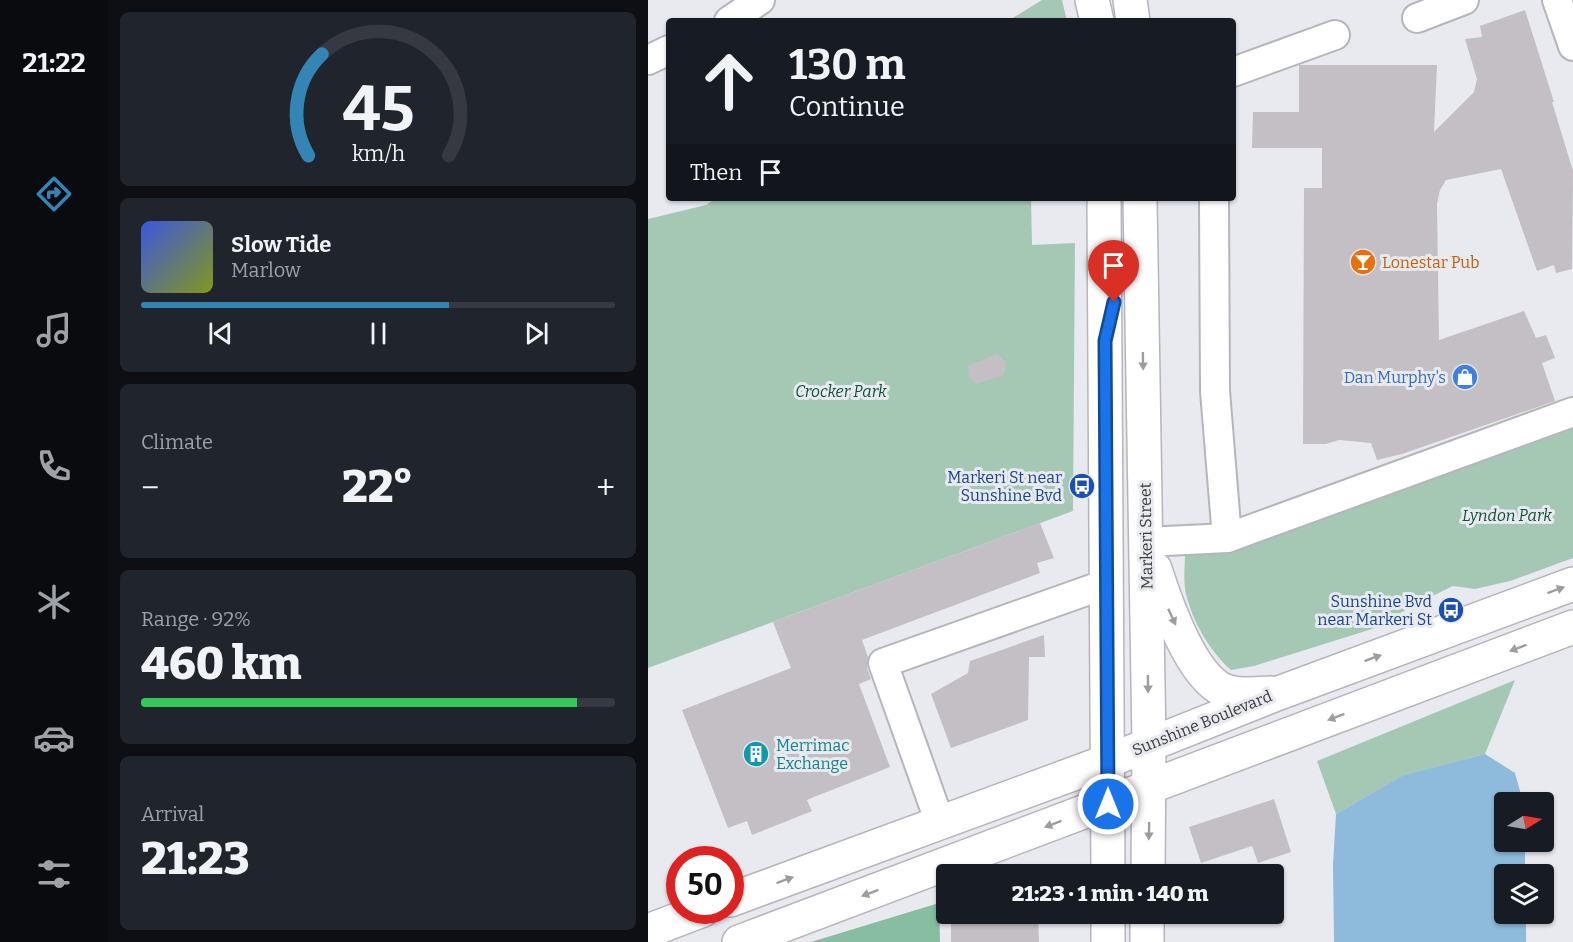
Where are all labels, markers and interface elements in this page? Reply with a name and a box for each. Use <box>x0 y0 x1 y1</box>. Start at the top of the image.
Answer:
text: 130 m <box>789 40 906 90</box>
icon: ahead <box>690 42 768 120</box>
text: 21:22 <box>22 47 86 79</box>
text: 45 <box>342 72 414 147</box>
text: Continue <box>789 91 905 123</box>
text: km/h <box>351 141 405 167</box>
icon: arrive <box>754 156 787 189</box>
text: Then <box>690 159 742 186</box>
icon: directions <box>33 173 75 215</box>
text: Slow Tide <box>231 231 331 258</box>
pin <box>1088 240 1139 302</box>
bar icon: Lonestar Pub <box>1348 247 1378 277</box>
icon: arrive <box>1097 249 1130 282</box>
place label: Lonestar Pub <box>1382 253 1480 272</box>
text: Marlow <box>231 258 301 282</box>
icon: music <box>33 309 75 351</box>
icon: previous <box>204 317 237 350</box>
icon: pause <box>362 317 395 350</box>
icon: next <box>520 317 553 350</box>
one-way arrow <box>1138 352 1148 371</box>
shop icon: Dan Murphy's <box>1450 362 1480 392</box>
place label: Dan Murphy's <box>1344 368 1446 387</box>
park label: Crocker Park <box>795 382 887 401</box>
text: Climate <box>141 430 213 454</box>
icon: phone <box>33 445 75 487</box>
text: 22° <box>342 460 413 514</box>
text: − <box>141 468 159 508</box>
text: + <box>596 468 615 508</box>
place label: Markeri St near Sunshine Bvd <box>947 468 1062 505</box>
bus stop icon: Markeri St near Sunshine Bvd <box>1067 471 1097 501</box>
street label: Markeri Street <box>1136 482 1156 590</box>
park label: Lyndon Park <box>1462 506 1552 525</box>
icon: climate <box>33 581 75 623</box>
one-way arrow <box>1547 585 1565 594</box>
place label: Sunshine Bvd near Markeri St <box>1317 592 1432 629</box>
bus stop icon: Sunshine Bvd near Markeri St <box>1436 595 1466 625</box>
text: Range · 92% <box>141 607 251 631</box>
one-way arrow <box>1168 608 1177 625</box>
text: 460 km <box>141 637 301 691</box>
one-way arrow <box>1509 644 1527 653</box>
one-way arrow <box>1364 653 1382 662</box>
one-way arrow <box>1143 675 1153 694</box>
street label: Sunshine Boulevard <box>1129 686 1275 760</box>
one-way arrow <box>1327 713 1345 722</box>
icon: car <box>33 717 75 759</box>
place label: Merrimac Exchange <box>776 736 849 773</box>
building icon: Merrimac Exchange <box>741 739 771 769</box>
position arrow <box>1076 772 1140 836</box>
north arrow <box>1494 792 1554 852</box>
map controls <box>1494 792 1554 924</box>
text: Arrival <box>141 802 204 826</box>
one-way arrow <box>1044 820 1062 830</box>
one-way arrow <box>1144 822 1153 841</box>
text: 21:23 <box>141 832 249 886</box>
speed limit sign: 50 <box>666 846 744 924</box>
icon: filters <box>33 853 75 895</box>
button: layers <box>1494 864 1554 924</box>
one-way arrow <box>777 875 795 885</box>
text: 21:23 · 1 min · 140 m <box>1012 880 1208 907</box>
one-way arrow <box>861 888 879 898</box>

